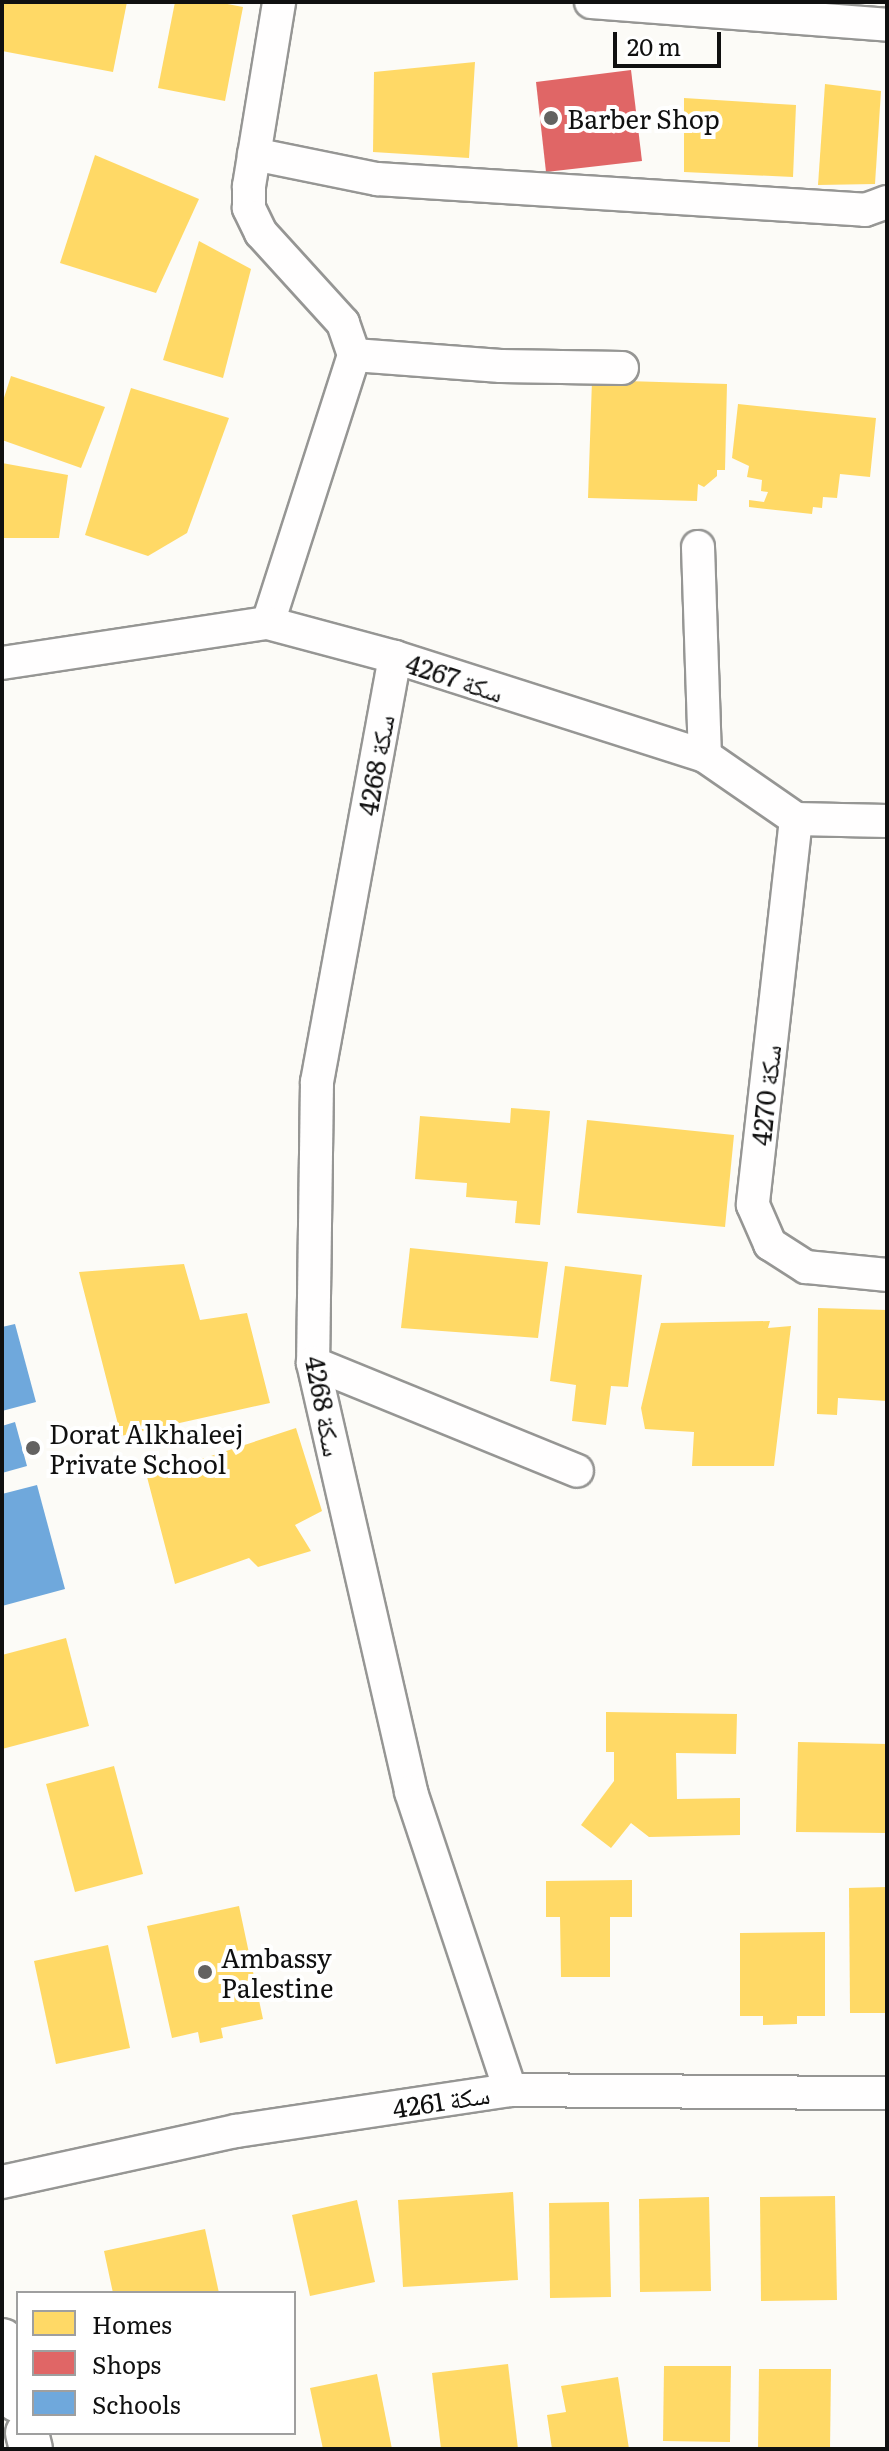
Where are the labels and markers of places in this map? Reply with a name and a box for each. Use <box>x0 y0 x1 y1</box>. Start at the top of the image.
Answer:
place label: Barber Shop <box>567 102 720 134</box>
marker: Barber Shop <box>542 109 560 127</box>
place label: Dorat Alkhaleej Private School <box>49 1417 243 1478</box>
marker: Dorat Alkhaleej Private School <box>24 1439 42 1457</box>
place label: Ambassy Palestine <box>221 1941 333 2002</box>
marker: Ambassy Palestine <box>196 1963 214 1981</box>

